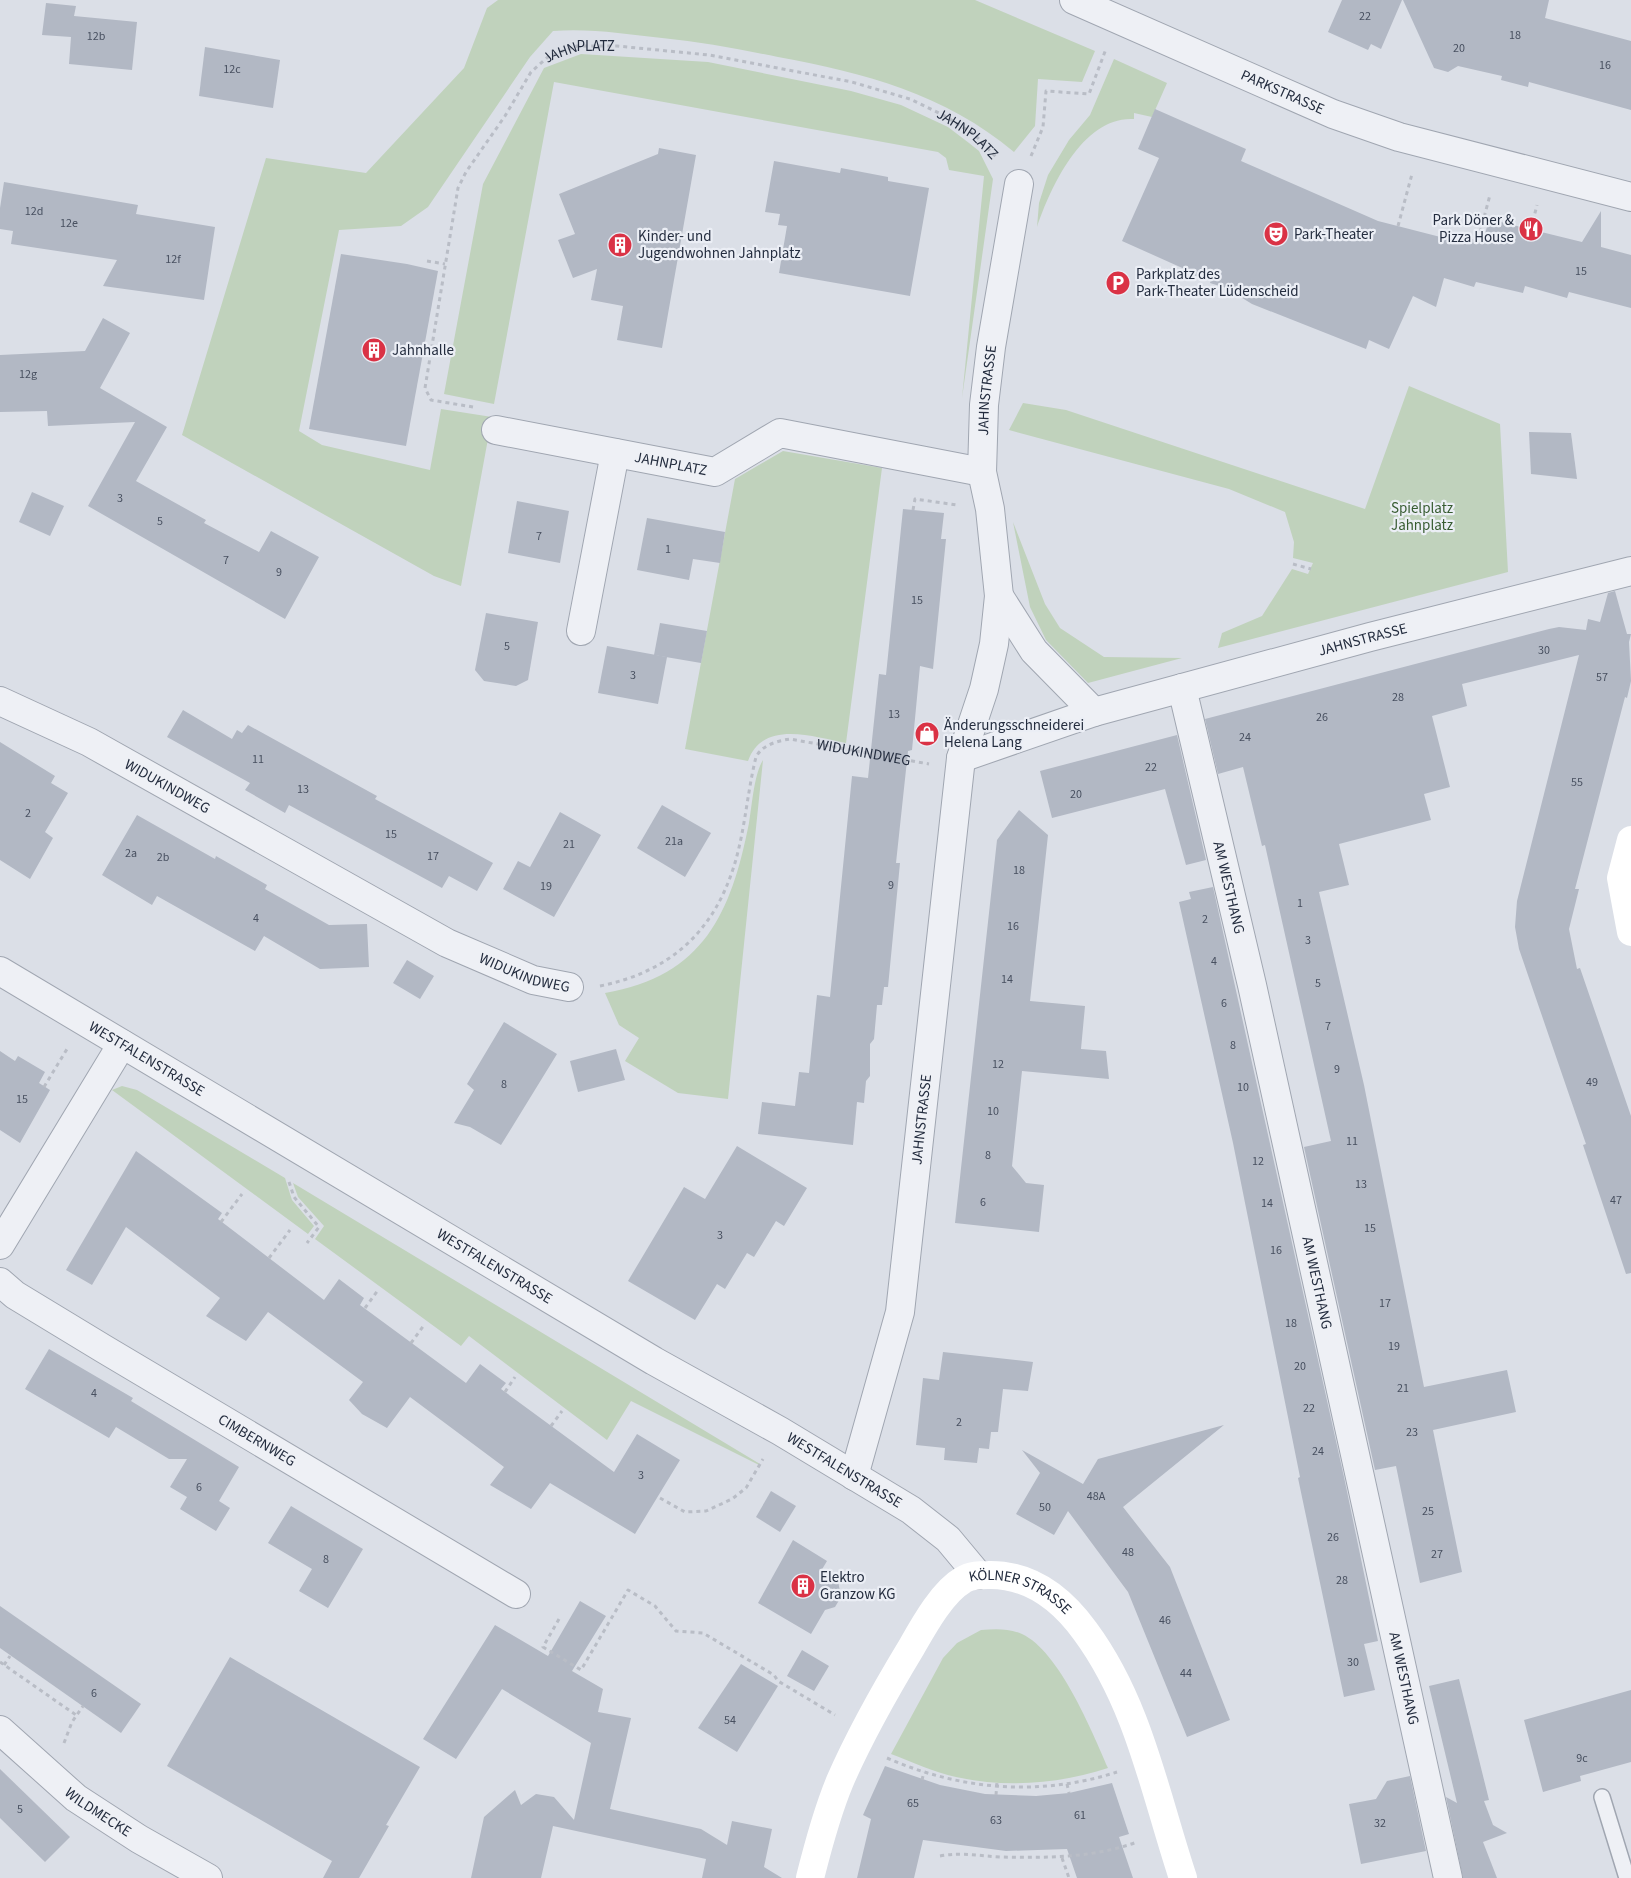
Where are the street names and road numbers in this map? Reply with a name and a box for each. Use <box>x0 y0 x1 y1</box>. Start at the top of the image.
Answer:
street label: JAHNPLATZ <box>538 36 615 68</box>
street label: PARKSTRASSE <box>1238 64 1328 119</box>
street label: JAHNPLATZ <box>933 103 1003 164</box>
street label: JAHNSTRASSE <box>973 344 1002 436</box>
street label: JAHNPLATZ <box>633 446 709 481</box>
street label: JAHNSTRASSE <box>1316 618 1409 661</box>
street label: WIDUKINDWEG <box>815 734 912 771</box>
street label: WIDUKINDWEG <box>121 754 214 819</box>
street label: AM WESTHANG <box>1208 839 1250 936</box>
street label: WIDUKINDWEG <box>476 948 572 997</box>
street label: WESTFALENSTRASSE <box>85 1016 209 1101</box>
street label: JAHNSTRASSE <box>906 1073 937 1166</box>
street label: WESTFALENSTRASSE <box>433 1223 557 1309</box>
street label: AM WESTHANG <box>1297 1234 1338 1331</box>
street label: CIMBERNWEG <box>214 1409 300 1471</box>
street label: WESTFALENSTRASSE <box>783 1427 906 1513</box>
street label: KÖLNER STRASSE <box>967 1564 1077 1619</box>
street label: AM WESTHANG <box>1384 1630 1425 1727</box>
street label: WILDMECKE <box>60 1782 136 1842</box>

